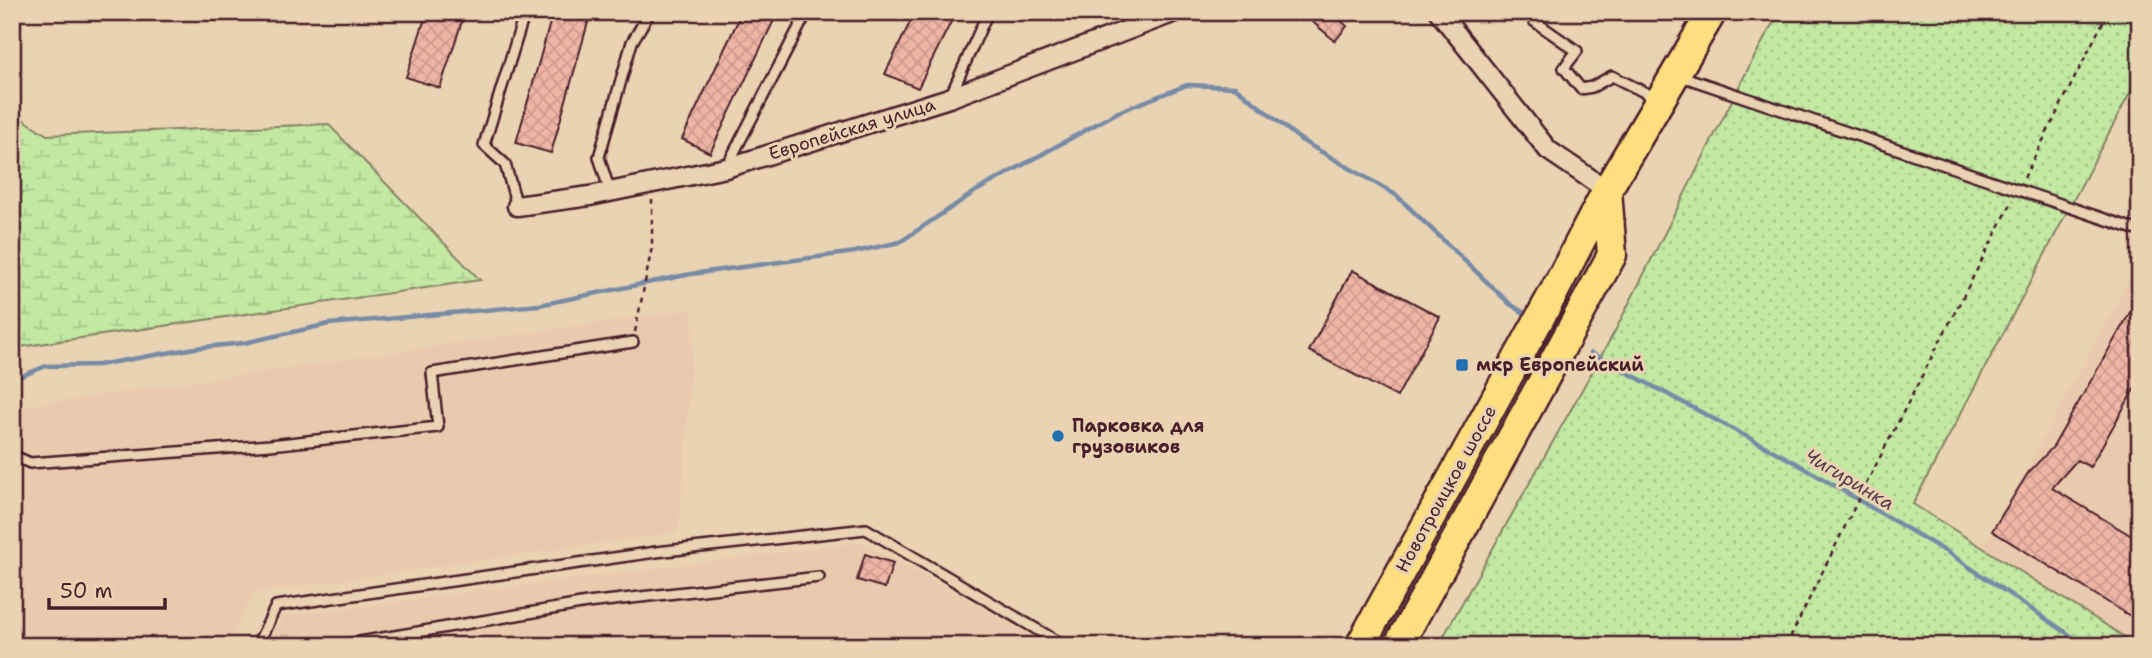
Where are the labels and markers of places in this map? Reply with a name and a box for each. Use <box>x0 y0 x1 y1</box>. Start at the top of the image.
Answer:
place label: мкр Европейский <box>1476 353 1644 377</box>
marker: мкр Европейский <box>1454 357 1470 373</box>
place label: Парковка для грузовиков <box>1072 414 1204 459</box>
marker: Парковка для грузовиков <box>1050 428 1066 444</box>

